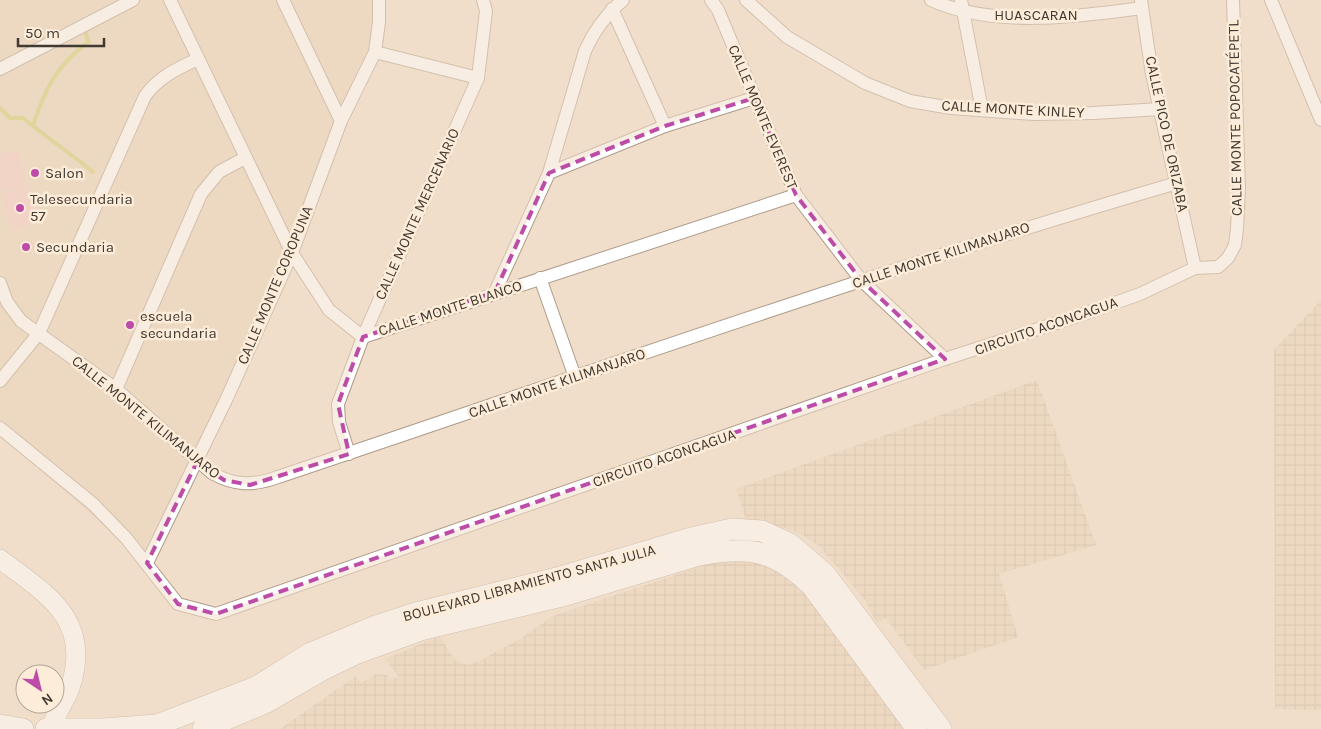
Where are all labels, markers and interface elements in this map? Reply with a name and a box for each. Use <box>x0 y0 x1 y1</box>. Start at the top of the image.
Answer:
street label: HUASCARAN <box>994 6 1078 24</box>
scale bar <box>18 15 104 47</box>
street label: CALLE MONTE POPOCATÉPETL <box>1224 20 1246 216</box>
text: 50 m <box>25 24 60 42</box>
street label: CALLE MONTE EVEREST <box>724 42 802 193</box>
street label: CALLE PICO DE ORIZABA <box>1142 54 1192 214</box>
street label: CALLE MONTE KINLEY <box>941 96 1086 122</box>
street label: CALLE MONTE MERCENARIO <box>371 125 463 303</box>
place label: Salon <box>45 164 84 182</box>
marker: Salon <box>29 167 41 179</box>
place label: Telesecundaria 57 <box>30 190 133 225</box>
marker: Telesecundaria 57 <box>14 202 26 214</box>
street label: CALLE MONTE COROPUNA <box>233 203 317 367</box>
street label: CALLE MONTE KILIMANJARO <box>850 218 1032 292</box>
place label: Secundaria <box>36 238 114 256</box>
marker: Secundaria <box>20 241 32 253</box>
street label: CALLE MONTE BLANCO <box>376 276 524 340</box>
street label: CIRCUITO ACONCAGUA <box>972 293 1120 359</box>
place label: escuela secundaria <box>140 307 217 342</box>
marker: escuela secundaria <box>124 319 136 331</box>
street label: CALLE MONTE KILIMANJARO <box>466 344 648 422</box>
street label: CALLE MONTE KILIMANJARO <box>68 352 224 482</box>
street label: CIRCUITO ACONCAGUA <box>590 425 738 491</box>
street label: BOULEVARD LIBRAMIENTO SANTA JULIA <box>401 540 658 625</box>
north arrow <box>15 664 65 714</box>
text: N <box>38 689 56 709</box>

